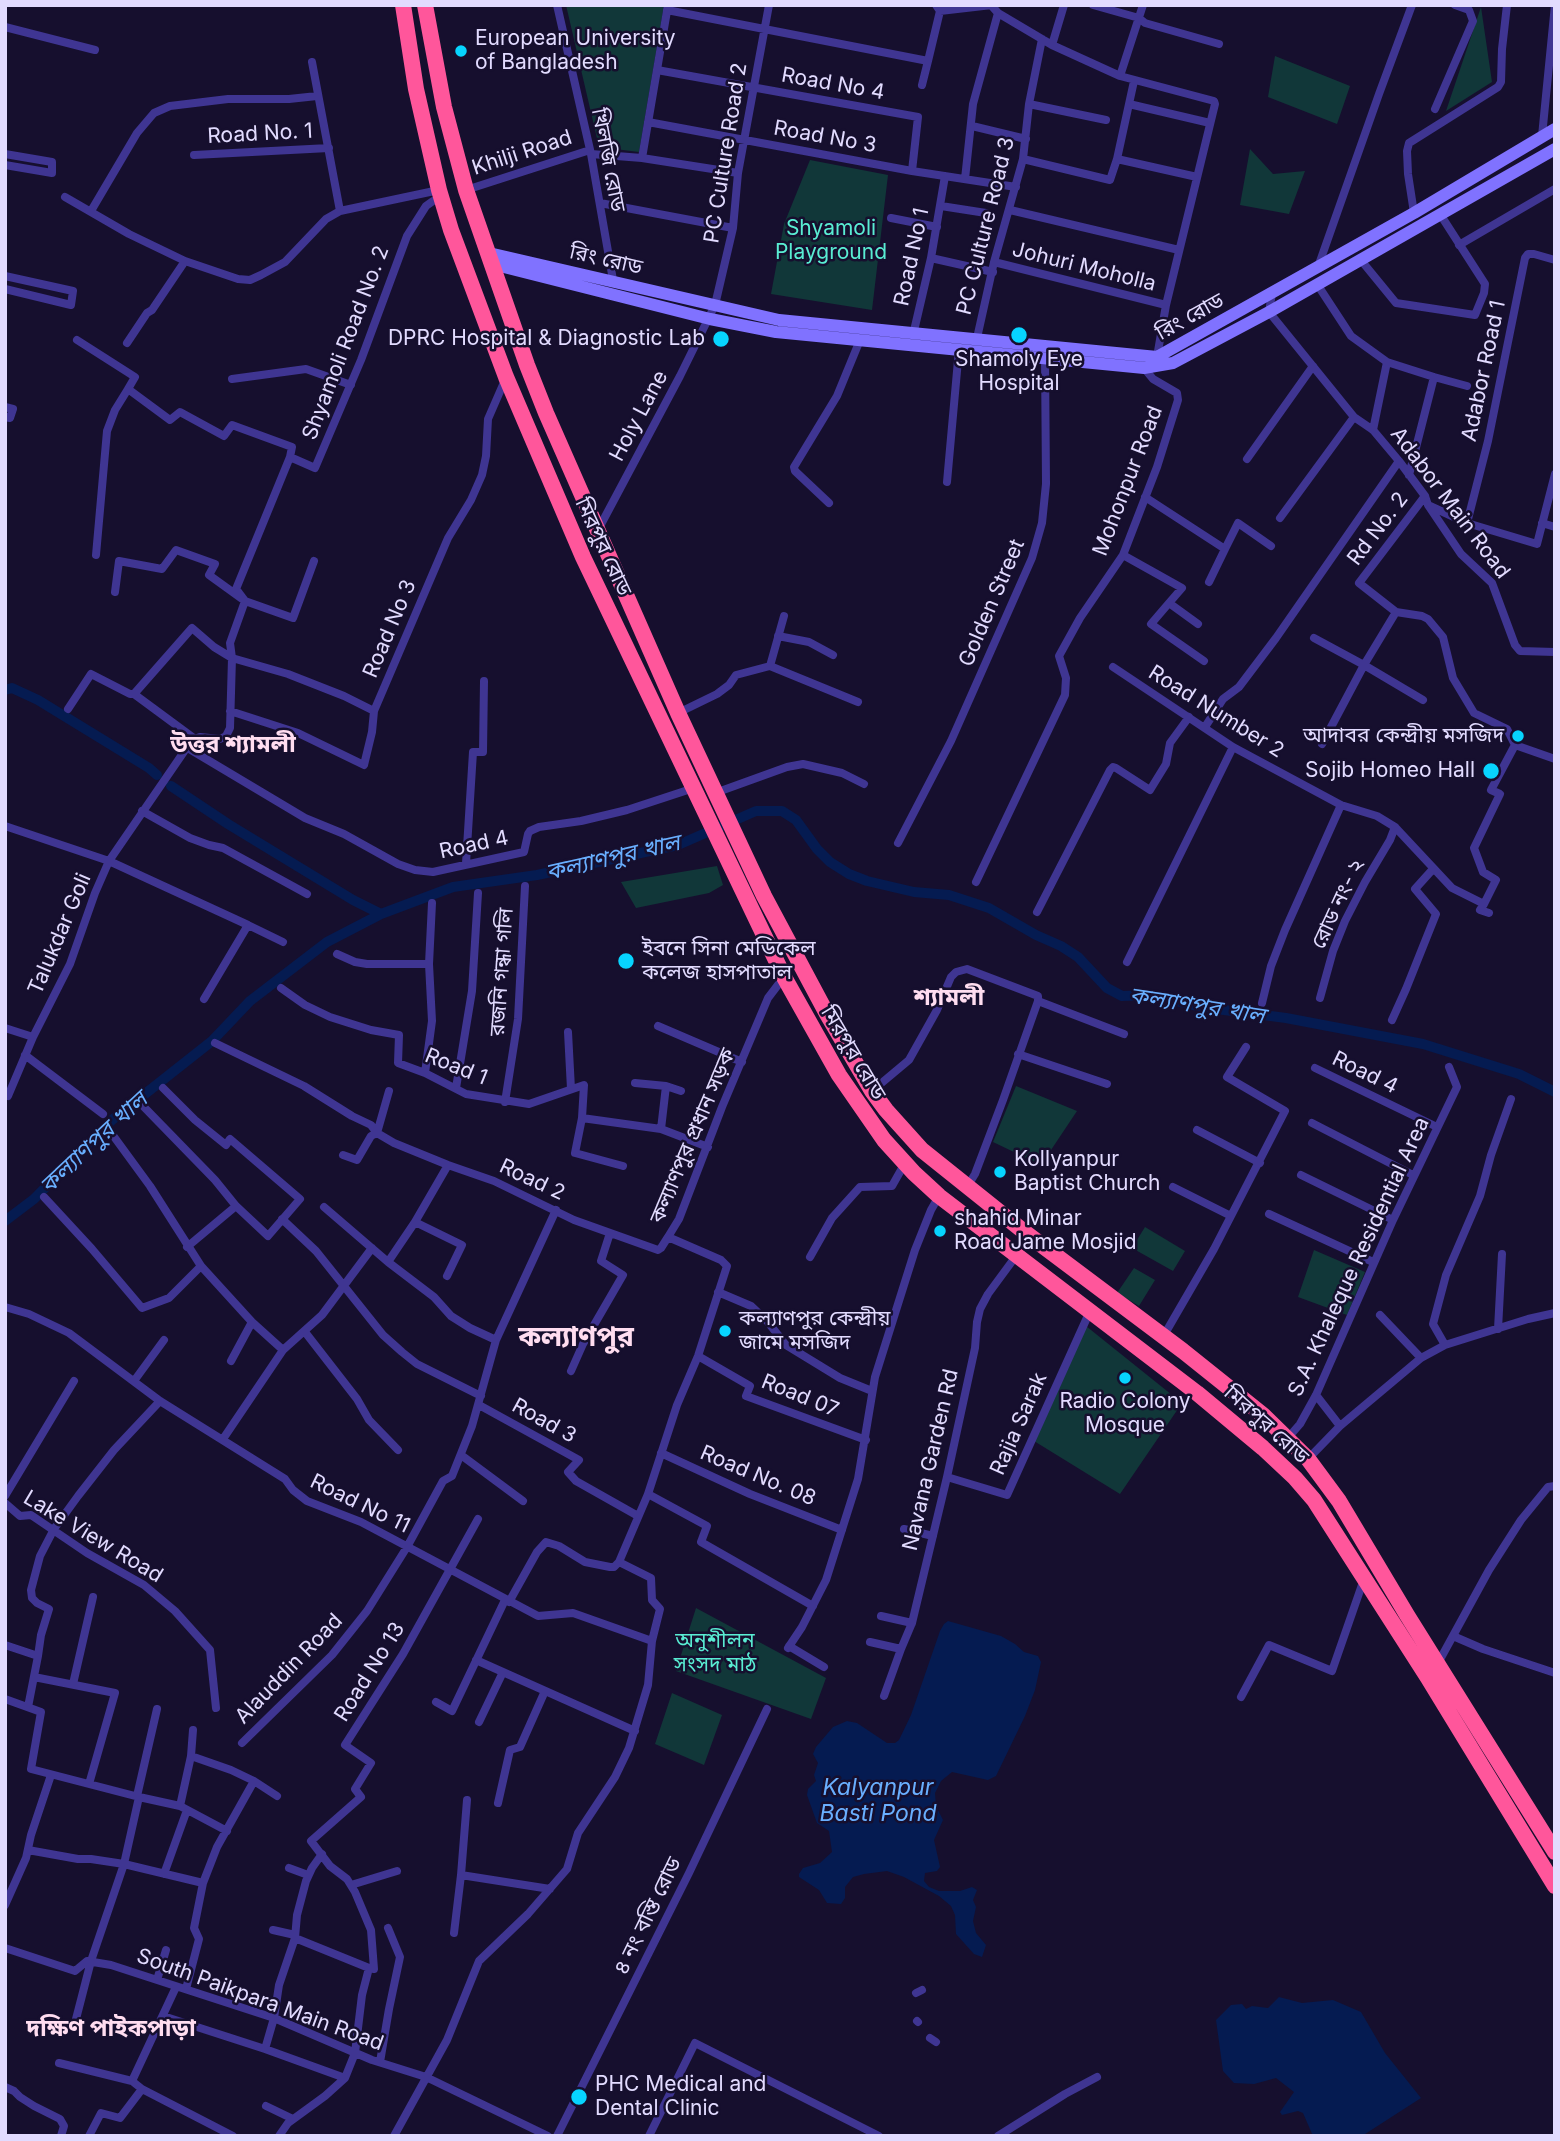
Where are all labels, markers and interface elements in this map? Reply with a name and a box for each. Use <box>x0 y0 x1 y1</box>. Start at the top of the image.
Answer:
place label: European University of Bangladesh <box>475 26 676 76</box>
marker: European University of Bangladesh <box>453 43 469 59</box>
street label: PC Culture Road 2 <box>699 61 753 245</box>
street label: Road No 4 <box>779 63 887 105</box>
street label: খিলজি রোড <box>586 106 630 214</box>
street label: Road No 3 <box>772 116 878 158</box>
street label: Road No. 1 <box>207 119 313 149</box>
street label: Khilji Road <box>469 125 575 181</box>
street label: PC Culture Road 3 <box>952 134 1020 318</box>
street label: Road No 1 <box>889 206 935 308</box>
park label: Shyamoli Playground <box>775 216 887 266</box>
street label: Johuri Moholla <box>1010 237 1158 297</box>
street label: রিং রোড <box>567 239 645 281</box>
street label: Shyamoli Road No. 2 <box>297 242 395 444</box>
street label: রিং রোড <box>1152 288 1228 346</box>
street label: Adabor Road 1 <box>1457 298 1511 444</box>
marker: Shamoly Eye Hospital <box>1009 325 1029 345</box>
place label: DPRC Hospital & Diagnostic Lab <box>388 326 705 352</box>
marker: DPRC Hospital & Diagnostic Lab <box>711 329 731 349</box>
place label: Shamoly Eye Hospital <box>955 347 1083 397</box>
street label: Holy Lane <box>605 366 673 466</box>
street label: Mohonpur Road <box>1088 402 1168 560</box>
street label: Adabor Main Road <box>1385 422 1515 584</box>
street label: Rd No. 2 <box>1342 487 1414 571</box>
street label: মিরপুর রোড <box>569 494 637 600</box>
street label: Golden Street <box>954 535 1030 671</box>
street label: Road No 3 <box>358 576 422 682</box>
street label: Road Number 2 <box>1144 660 1288 764</box>
place label: আদাবর কেন্দ্রীয় মসজিদ <box>1303 723 1504 749</box>
marker: আদাবর কেন্দ্রীয় মসজিদ <box>1510 728 1526 744</box>
district label: উত্তর শ্যামলী <box>170 731 296 759</box>
place label: Sojib Homeo Hall <box>1305 758 1475 784</box>
marker: Sojib Homeo Hall <box>1481 761 1501 781</box>
street label: Road 4 <box>437 825 511 865</box>
water label: কল্যাণপুর খাল <box>543 829 683 887</box>
street label: রোড নং- ২ <box>1306 855 1370 953</box>
street label: Talukdar Goli <box>23 870 97 998</box>
street label: রজনি গন্ধা গলি <box>485 907 519 1037</box>
place label: ইবনে সিনা মেডিকেল কলেজ হাসপাতাল <box>642 936 816 986</box>
marker: ইবনে সিনা মেডিকেল কলেজ হাসপাতাল <box>616 951 636 971</box>
water label: কল্যাণপুর খাল <box>1127 982 1267 1030</box>
district label: শ্যামলী <box>914 984 984 1012</box>
street label: মিরপুর রোড <box>815 1001 891 1105</box>
street label: Road 1 <box>421 1043 491 1091</box>
street label: কল্যাণপুর প্রধান সড়ক <box>645 1045 741 1227</box>
street label: Road 4 <box>1328 1046 1402 1100</box>
water label: কল্যাণপুর খাল <box>35 1086 153 1200</box>
street label: S.A. Khaleque Residential Area <box>1283 1113 1435 1401</box>
place label: Kollyanpur Baptist Church <box>1014 1147 1160 1197</box>
street label: Road 2 <box>495 1154 569 1206</box>
marker: Kollyanpur Baptist Church <box>992 1164 1008 1180</box>
place label: shahid Minar Road Jame Mosjid <box>954 1206 1137 1256</box>
marker: shahid Minar Road Jame Mosjid <box>932 1223 948 1239</box>
place label: কল্যাণপুর কেন্দ্রীয় জামে মসজিদ <box>739 1306 890 1356</box>
district label: কল্যাণপুর <box>518 1321 634 1355</box>
marker: কল্যাণপুর কেন্দ্রীয় জামে মসজিদ <box>717 1323 733 1339</box>
street label: Navana Garden Rd <box>898 1367 964 1553</box>
street label: Road 07 <box>758 1369 842 1423</box>
street label: Rajia Sarak <box>985 1369 1053 1479</box>
marker: Radio Colony Mosque <box>1117 1370 1133 1386</box>
street label: মিরপুর রোড <box>1219 1380 1313 1470</box>
place label: Radio Colony Mosque <box>1059 1389 1191 1439</box>
street label: Road 3 <box>507 1393 581 1449</box>
street label: Road No. 08 <box>696 1440 820 1512</box>
street label: Road No 11 <box>306 1469 414 1539</box>
street label: Lake View Road <box>19 1485 167 1589</box>
street label: Alauddin Road <box>230 1609 348 1729</box>
street label: Road No 13 <box>330 1618 410 1726</box>
park label: অনুশীলন সংসদ মাঠ <box>674 1628 756 1678</box>
water label: Kalyanpur Basti Pond <box>820 1774 936 1828</box>
street label: ৪ নং বস্তি রোড <box>609 1853 687 1979</box>
street label: South Paikpara Main Road <box>133 1944 387 2056</box>
district label: দক্ষিণ পাইকপাড়া <box>26 2015 196 2043</box>
place label: PHC Medical and Dental Clinic <box>595 2072 766 2122</box>
marker: PHC Medical and Dental Clinic <box>569 2087 589 2107</box>

